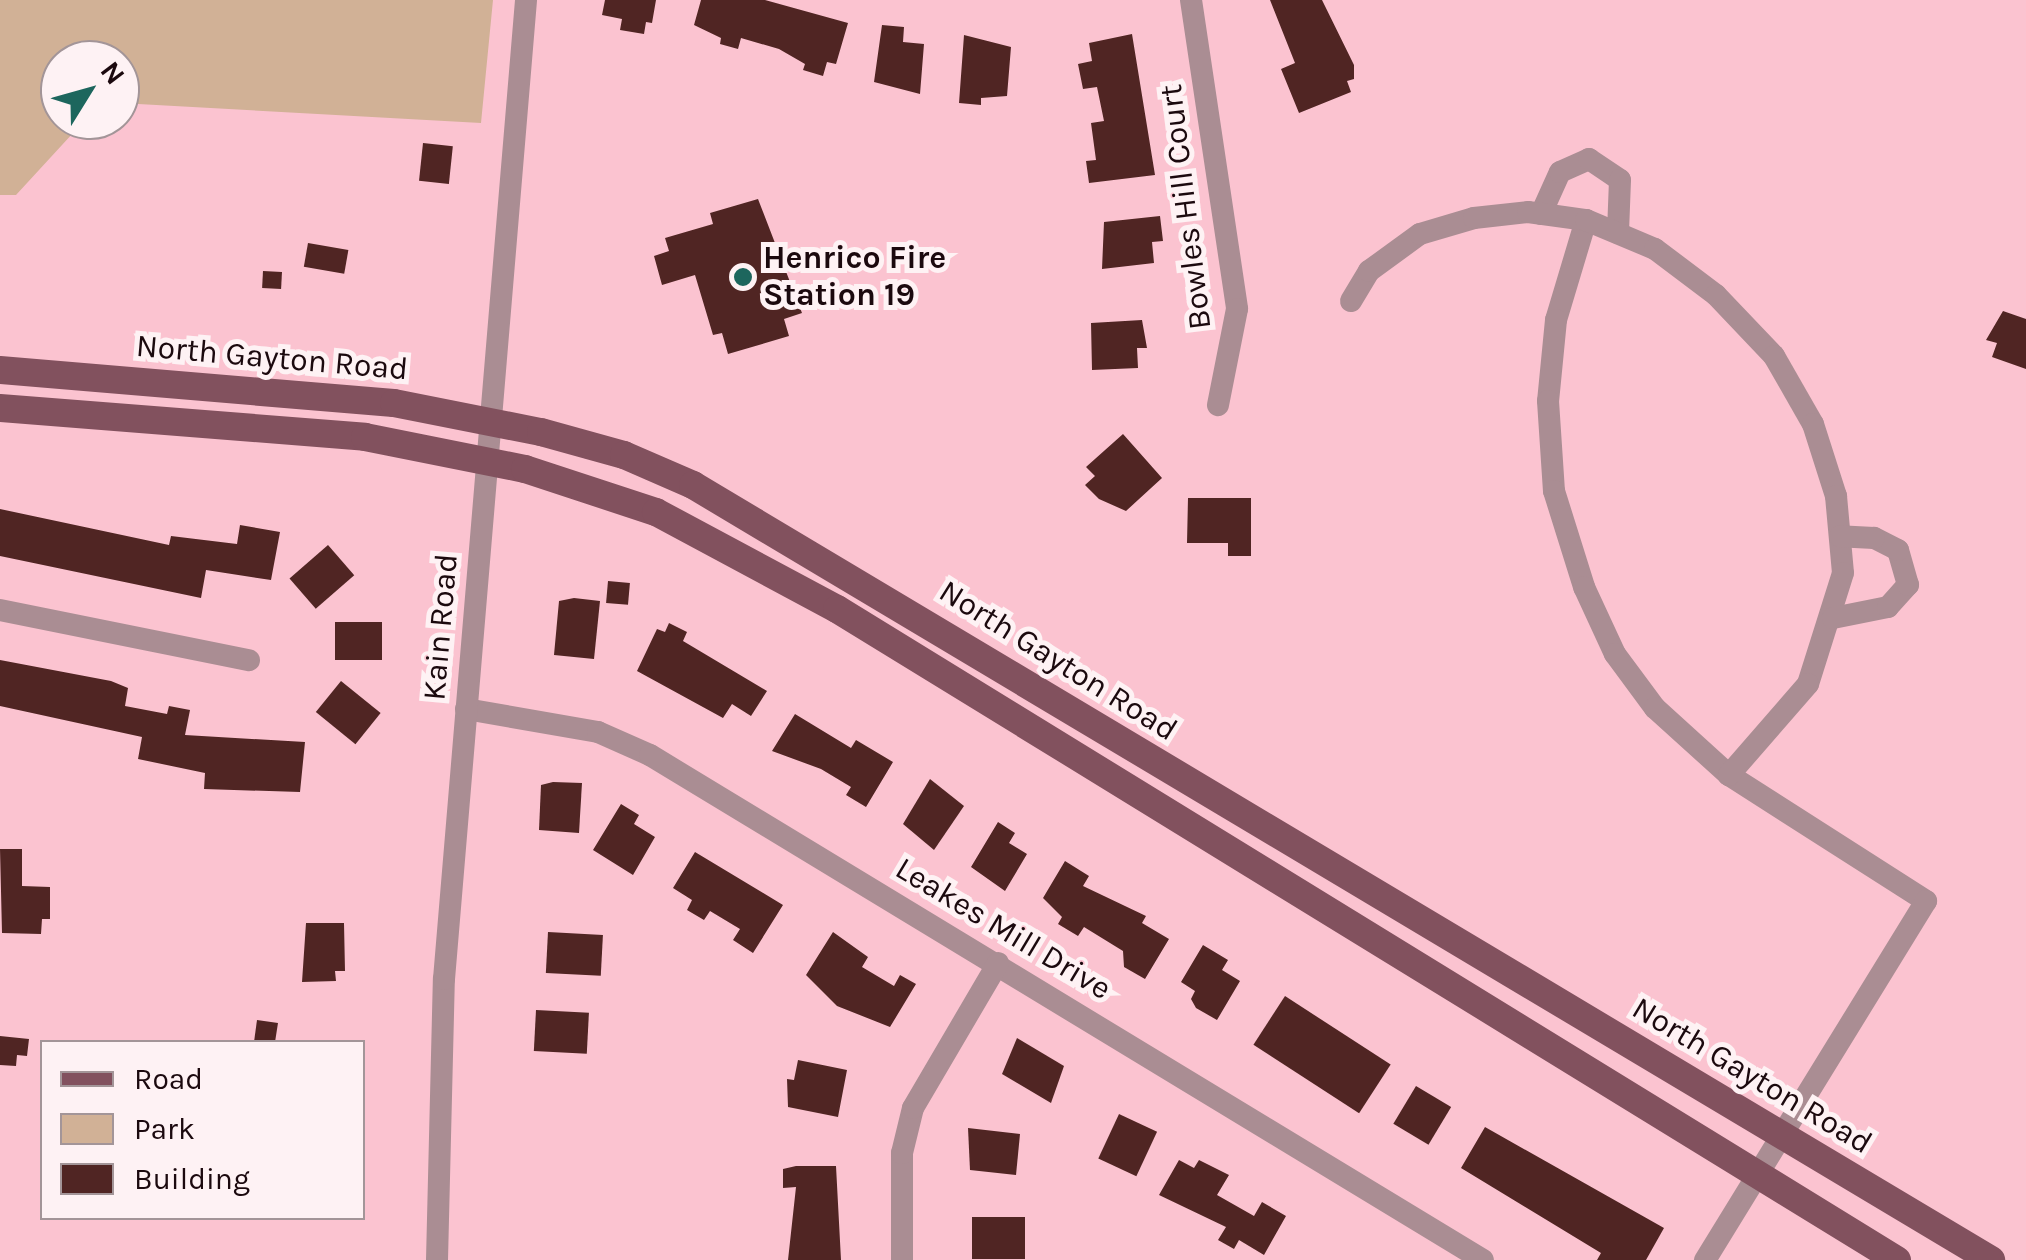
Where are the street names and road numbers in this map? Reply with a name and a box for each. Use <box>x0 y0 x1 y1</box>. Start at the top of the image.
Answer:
street label: Bowles Hill Court <box>1152 82 1220 332</box>
street label: North Gayton Road <box>134 327 410 389</box>
street label: Kain Road <box>415 552 467 702</box>
street label: North Gayton Road <box>932 572 1184 750</box>
street label: Leakes Mill Drive <box>888 850 1118 1008</box>
street label: North Gayton Road <box>1625 989 1879 1163</box>

